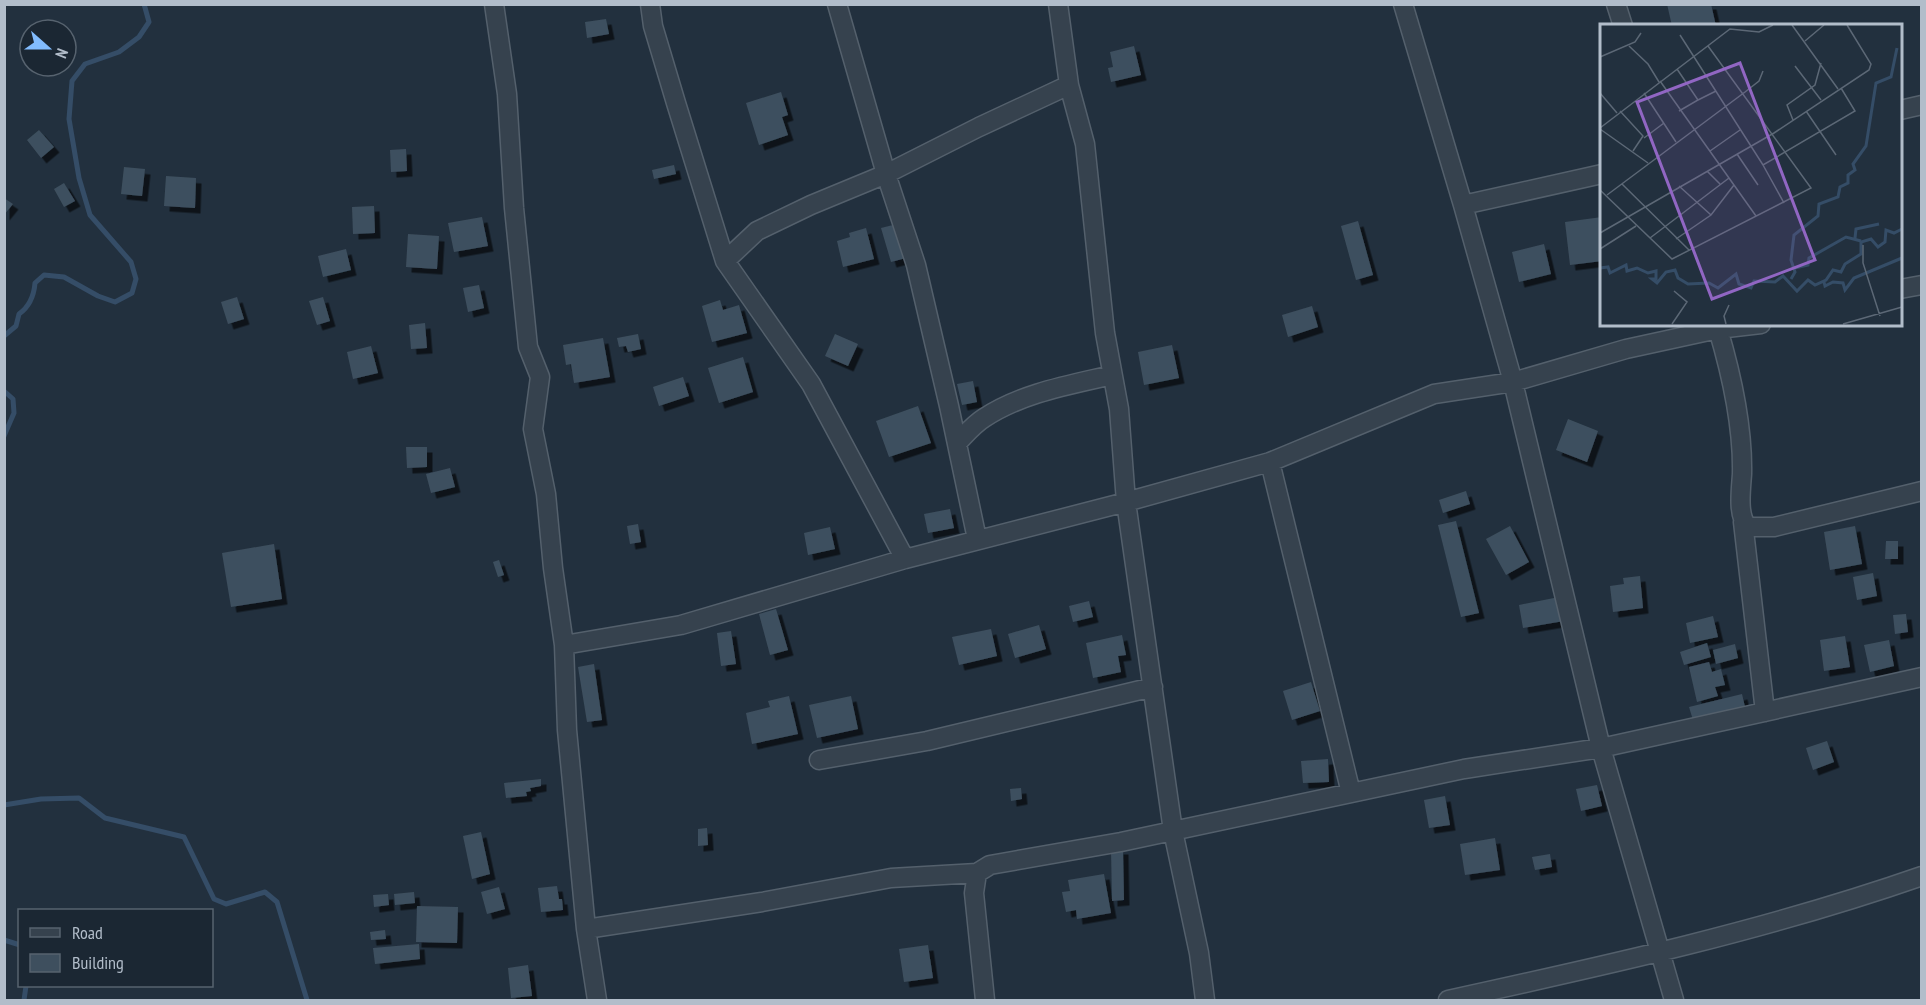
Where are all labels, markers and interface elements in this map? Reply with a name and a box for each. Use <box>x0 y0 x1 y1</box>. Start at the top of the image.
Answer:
north arrow <box>18 18 78 78</box>
inset map <box>1600 24 1902 326</box>
text: N <box>51 46 73 61</box>
legend <box>18 909 213 987</box>
text: Road <box>72 921 103 944</box>
text: Building <box>72 951 124 974</box>

